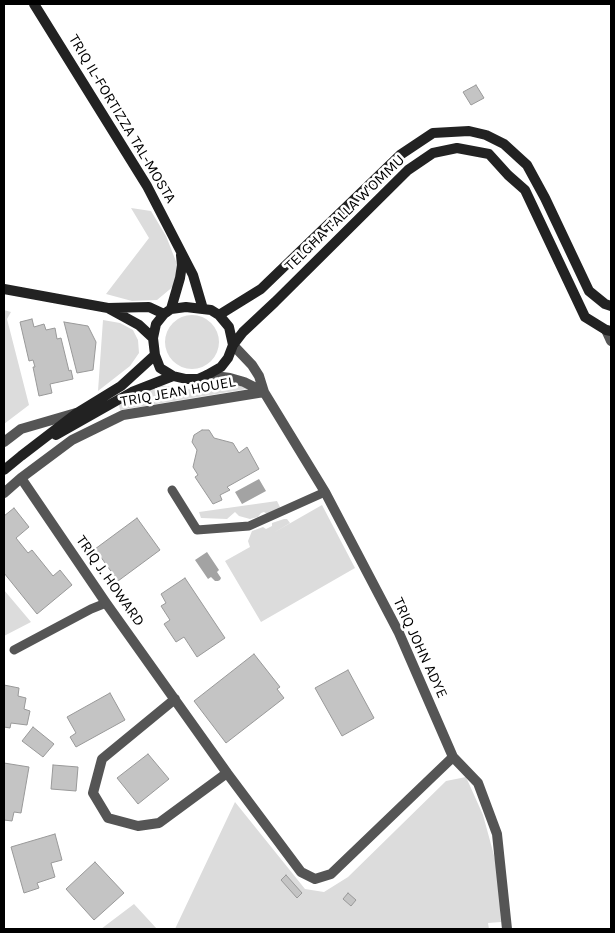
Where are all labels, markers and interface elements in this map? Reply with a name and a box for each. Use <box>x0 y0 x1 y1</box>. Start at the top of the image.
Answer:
street label: TRIQ IL-FORTIZZA TAL-MOSTA <box>64 31 180 207</box>
street label: TELGĦA T'ALLA W'OMMU <box>281 151 409 275</box>
street label: TRIQ JEAN HOUEL <box>119 373 237 411</box>
street label: TRIQ J. HOWARD <box>72 532 148 630</box>
street label: TRIQ JOHN ADYE <box>389 595 451 701</box>

